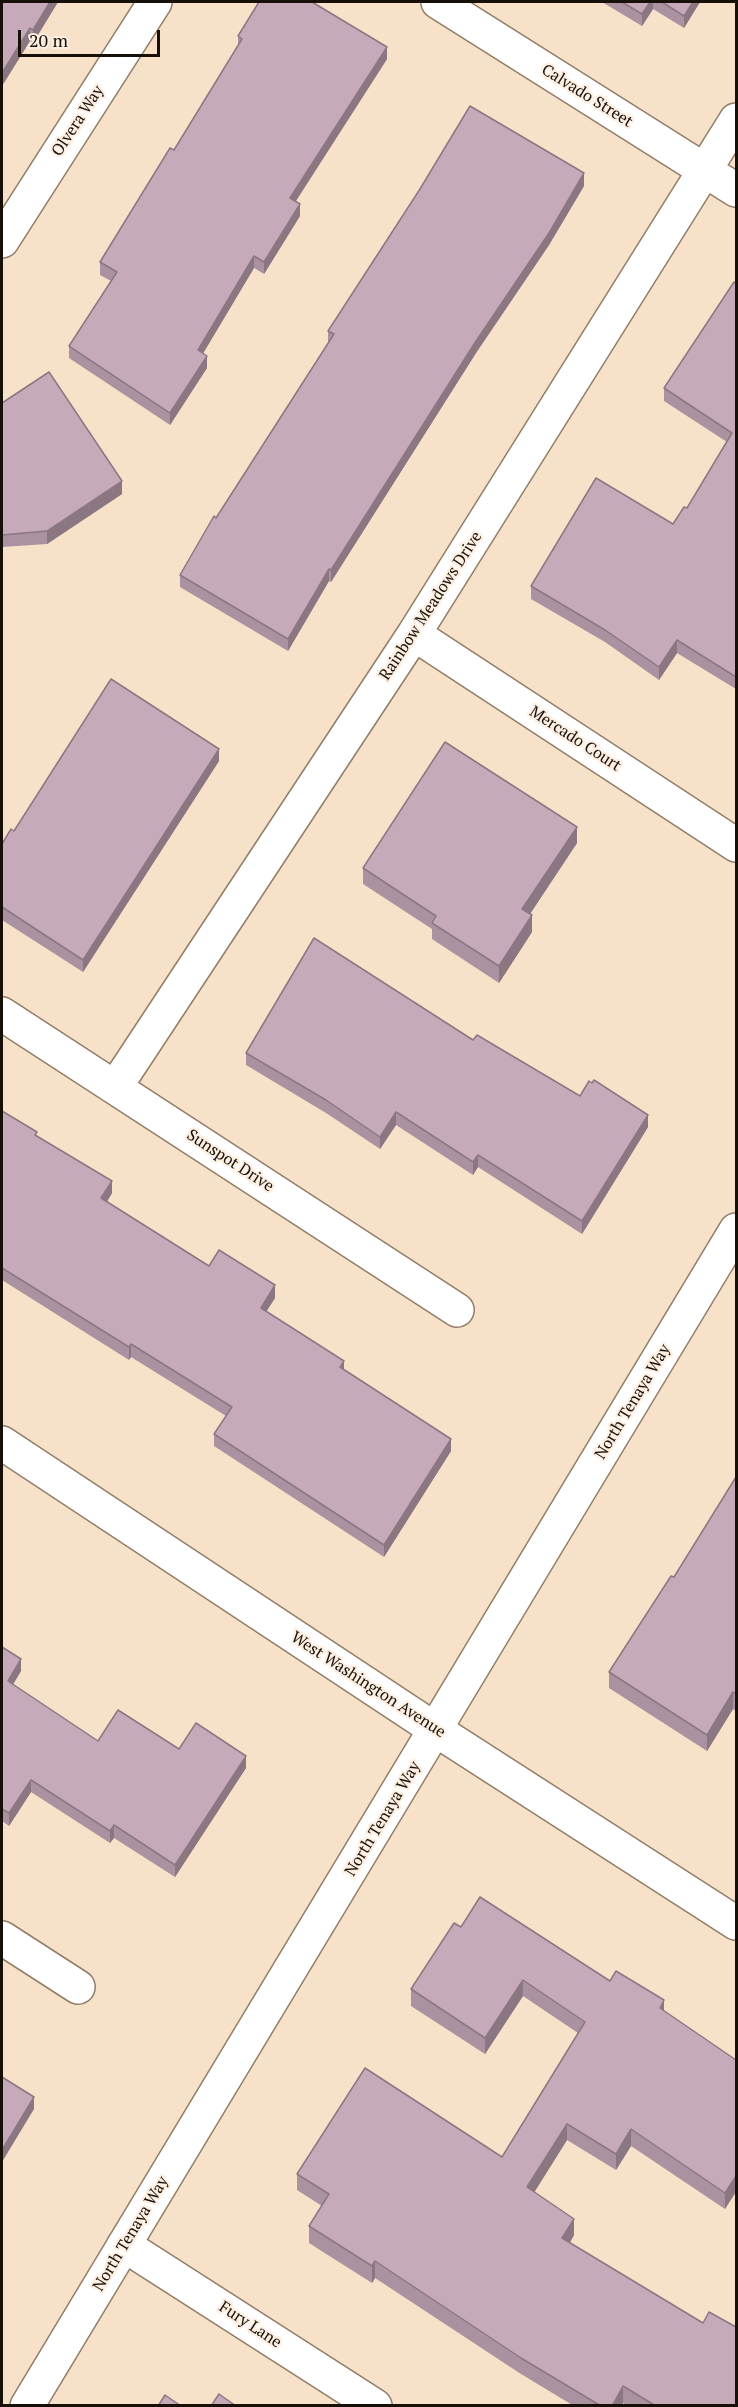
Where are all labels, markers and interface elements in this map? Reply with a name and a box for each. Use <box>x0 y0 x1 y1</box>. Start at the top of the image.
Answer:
scale bar <box>21 18 164 56</box>
text: 20 m <box>29 28 68 52</box>
street label: Calvado Street <box>538 60 636 132</box>
street label: Olvera Way <box>48 82 108 160</box>
street label: Rainbow Meadows Drive <box>376 528 486 684</box>
street label: Mercado Court <box>526 702 624 776</box>
street label: Sunspot Drive <box>183 1126 277 1196</box>
street label: North Tenaya Way <box>591 1341 675 1463</box>
street label: West Washington Avenue <box>287 1628 449 1742</box>
street label: North Tenaya Way <box>341 1758 425 1880</box>
street label: North Tenaya Way <box>89 2173 173 2295</box>
street label: Fury Lane <box>215 2298 285 2352</box>

